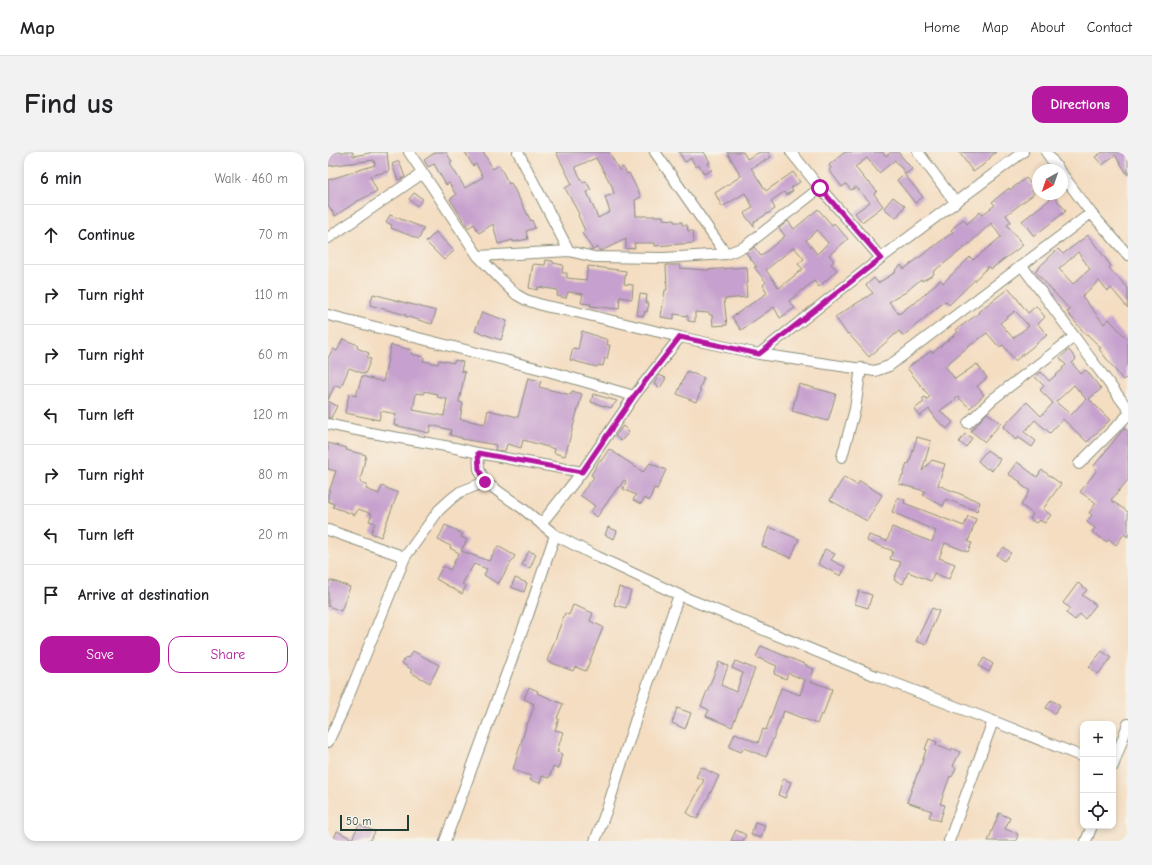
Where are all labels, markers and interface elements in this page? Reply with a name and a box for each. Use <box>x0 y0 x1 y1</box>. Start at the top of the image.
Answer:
text: Map <box>20 17 55 39</box>
text: Home <box>924 19 960 36</box>
text: Map <box>982 19 1008 36</box>
text: About <box>1030 19 1065 36</box>
text: Contact <box>1087 19 1132 36</box>
button: Directions <box>1032 86 1128 123</box>
text: Find us <box>24 88 113 120</box>
north arrow <box>1032 164 1068 200</box>
text: 6 min <box>40 169 82 188</box>
text: Walk · 460 m <box>214 171 288 186</box>
route start <box>811 179 829 197</box>
icon: ahead <box>40 224 62 246</box>
text: Continue <box>78 226 135 244</box>
text: 70 m <box>259 227 288 242</box>
icon: right <box>40 284 62 306</box>
text: Turn right <box>78 286 144 304</box>
text: 110 m <box>255 287 288 302</box>
icon: right <box>40 344 62 366</box>
text: Turn right <box>78 346 144 364</box>
text: 60 m <box>258 347 288 362</box>
icon: left <box>40 404 62 426</box>
text: Turn left <box>78 406 134 424</box>
text: 120 m <box>253 407 288 422</box>
icon: right <box>40 464 62 486</box>
text: Turn right <box>78 466 144 484</box>
text: 80 m <box>258 467 288 482</box>
route end <box>476 473 494 491</box>
icon: left <box>40 524 62 546</box>
text: Turn left <box>78 526 134 544</box>
text: 20 m <box>258 527 288 542</box>
icon: arrive <box>40 584 62 606</box>
text: Arrive at destination <box>78 586 209 604</box>
button: Save <box>40 636 160 673</box>
button: Share <box>168 636 288 673</box>
map controls <box>1080 721 1116 829</box>
button: + <box>1080 721 1116 757</box>
button: − <box>1080 757 1116 793</box>
button: locate <box>1080 793 1116 829</box>
scale bar <box>340 813 409 832</box>
text: 50 m <box>346 815 371 828</box>

